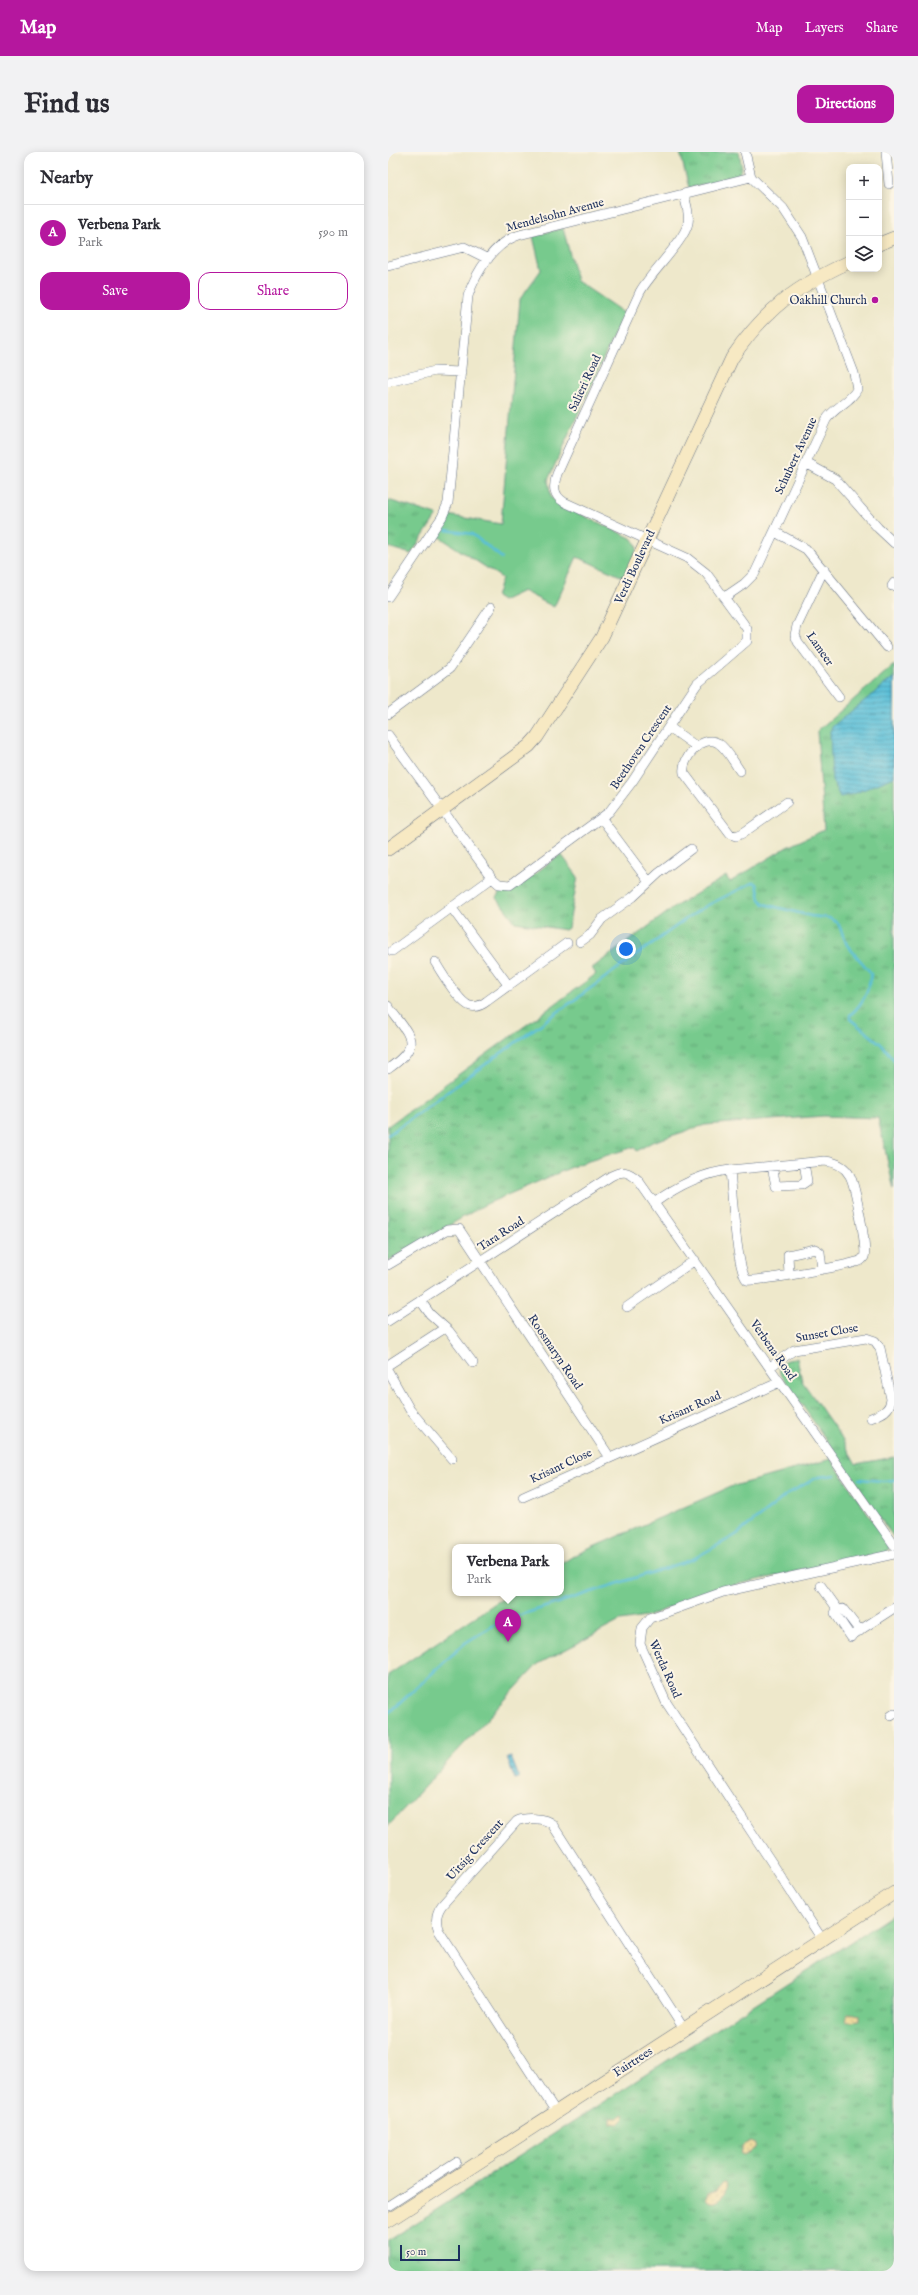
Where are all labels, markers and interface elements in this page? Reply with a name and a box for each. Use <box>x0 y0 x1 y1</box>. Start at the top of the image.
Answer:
text: Map <box>20 16 56 40</box>
text: Map <box>756 19 783 37</box>
text: Layers <box>805 19 844 37</box>
text: Share <box>866 19 898 37</box>
button: Directions <box>797 85 894 123</box>
text: Find us <box>24 87 110 122</box>
map controls <box>846 164 882 272</box>
button: + <box>846 164 882 200</box>
text: Nearby <box>40 168 93 189</box>
street label: Mendelsohn Avenue <box>504 195 606 235</box>
button: − <box>846 200 882 236</box>
text: Verbena Park <box>78 215 161 234</box>
text: A <box>49 224 57 241</box>
text: 590 m <box>318 224 348 241</box>
text: Park <box>78 234 103 251</box>
button: layers <box>846 236 882 272</box>
button: Save <box>40 272 190 310</box>
button: Share <box>198 272 348 310</box>
place label: Oakhill Church <box>790 293 868 308</box>
marker: Oakhill Church <box>870 295 880 305</box>
street label: Salieri Road <box>565 352 605 414</box>
street label: Schubert Avenue <box>772 415 821 497</box>
street label: Verdi Boulevard <box>611 527 659 607</box>
street label: Lameer <box>803 629 837 669</box>
street label: Beethoven Crescent <box>607 702 675 792</box>
your location <box>616 939 636 959</box>
street label: Tara Road <box>475 1213 528 1255</box>
street label: Roosmaryn Road <box>524 1312 586 1393</box>
street label: Verbena Road <box>746 1316 800 1384</box>
street label: Sunset Close <box>795 1320 860 1346</box>
street label: Krisant Road <box>657 1387 724 1428</box>
street label: Krisant Close <box>528 1445 595 1487</box>
popup <box>452 1544 564 1596</box>
text: Verbena Park <box>467 1552 549 1571</box>
text: Park <box>467 1571 491 1588</box>
pin: A <box>495 1609 521 1642</box>
street label: Werda Road <box>646 1638 685 1701</box>
street label: Uitsig Crescent <box>443 1816 507 1884</box>
street label: Fairtrees <box>610 2044 656 2080</box>
scale bar <box>400 2243 460 2262</box>
text: 50 m <box>406 2245 426 2259</box>

